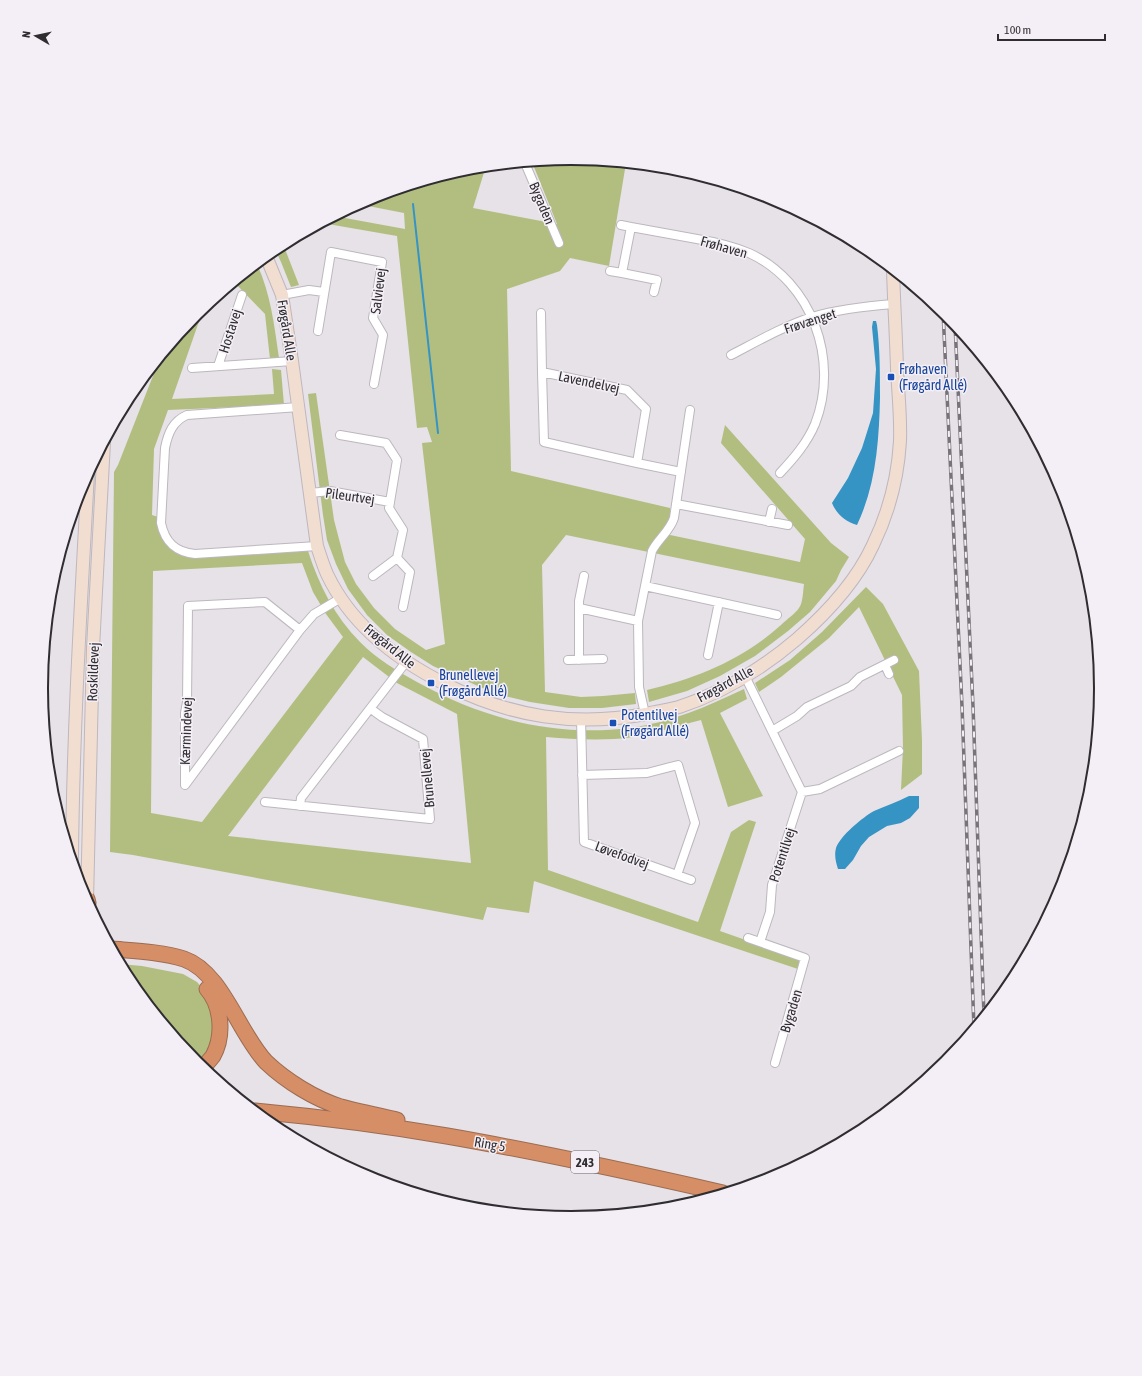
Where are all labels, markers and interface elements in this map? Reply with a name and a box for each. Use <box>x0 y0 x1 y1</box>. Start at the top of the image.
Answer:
north arrow <box>16 16 56 56</box>
scale bar <box>998 16 1105 42</box>
text: 100 m <box>1004 23 1031 37</box>
text: N <box>20 30 33 39</box>
street label: Bygaden <box>526 179 558 227</box>
street label: Frøhaven <box>699 233 749 261</box>
street label: Salvievej <box>367 267 389 315</box>
street label: Frøgård Alle <box>274 298 300 362</box>
street label: Frøvænget <box>782 305 838 337</box>
street label: Hostavej <box>215 307 245 355</box>
place label: Frøhaven (Frøgård Allé) <box>899 361 967 393</box>
street label: Lavendelvej <box>557 368 621 396</box>
marker: Frøhaven (Frøgård Allé) <box>886 372 896 382</box>
street label: Pileurtvej <box>324 485 376 507</box>
street label: Frøgård Alle <box>361 620 419 672</box>
street label: Roskildevej <box>84 642 102 702</box>
street label: Frøgård Alle <box>694 662 756 706</box>
place label: Brunellevej (Frøgård Allé) <box>439 667 507 699</box>
marker: Brunellevej (Frøgård Allé) <box>426 678 436 688</box>
street label: Kærmindevej <box>177 697 195 765</box>
place label: Potentilvej (Frøgård Allé) <box>621 707 689 739</box>
marker: Potentilvej (Frøgård Allé) <box>608 718 618 728</box>
street label: Brunellevej <box>416 748 438 808</box>
street label: Potentilvej <box>766 826 798 884</box>
street label: Løvefodvej <box>593 838 651 872</box>
street label: Bygaden <box>777 987 805 1035</box>
street label: Ring 5 <box>473 1133 507 1155</box>
road number: 243 <box>571 1151 599 1173</box>

